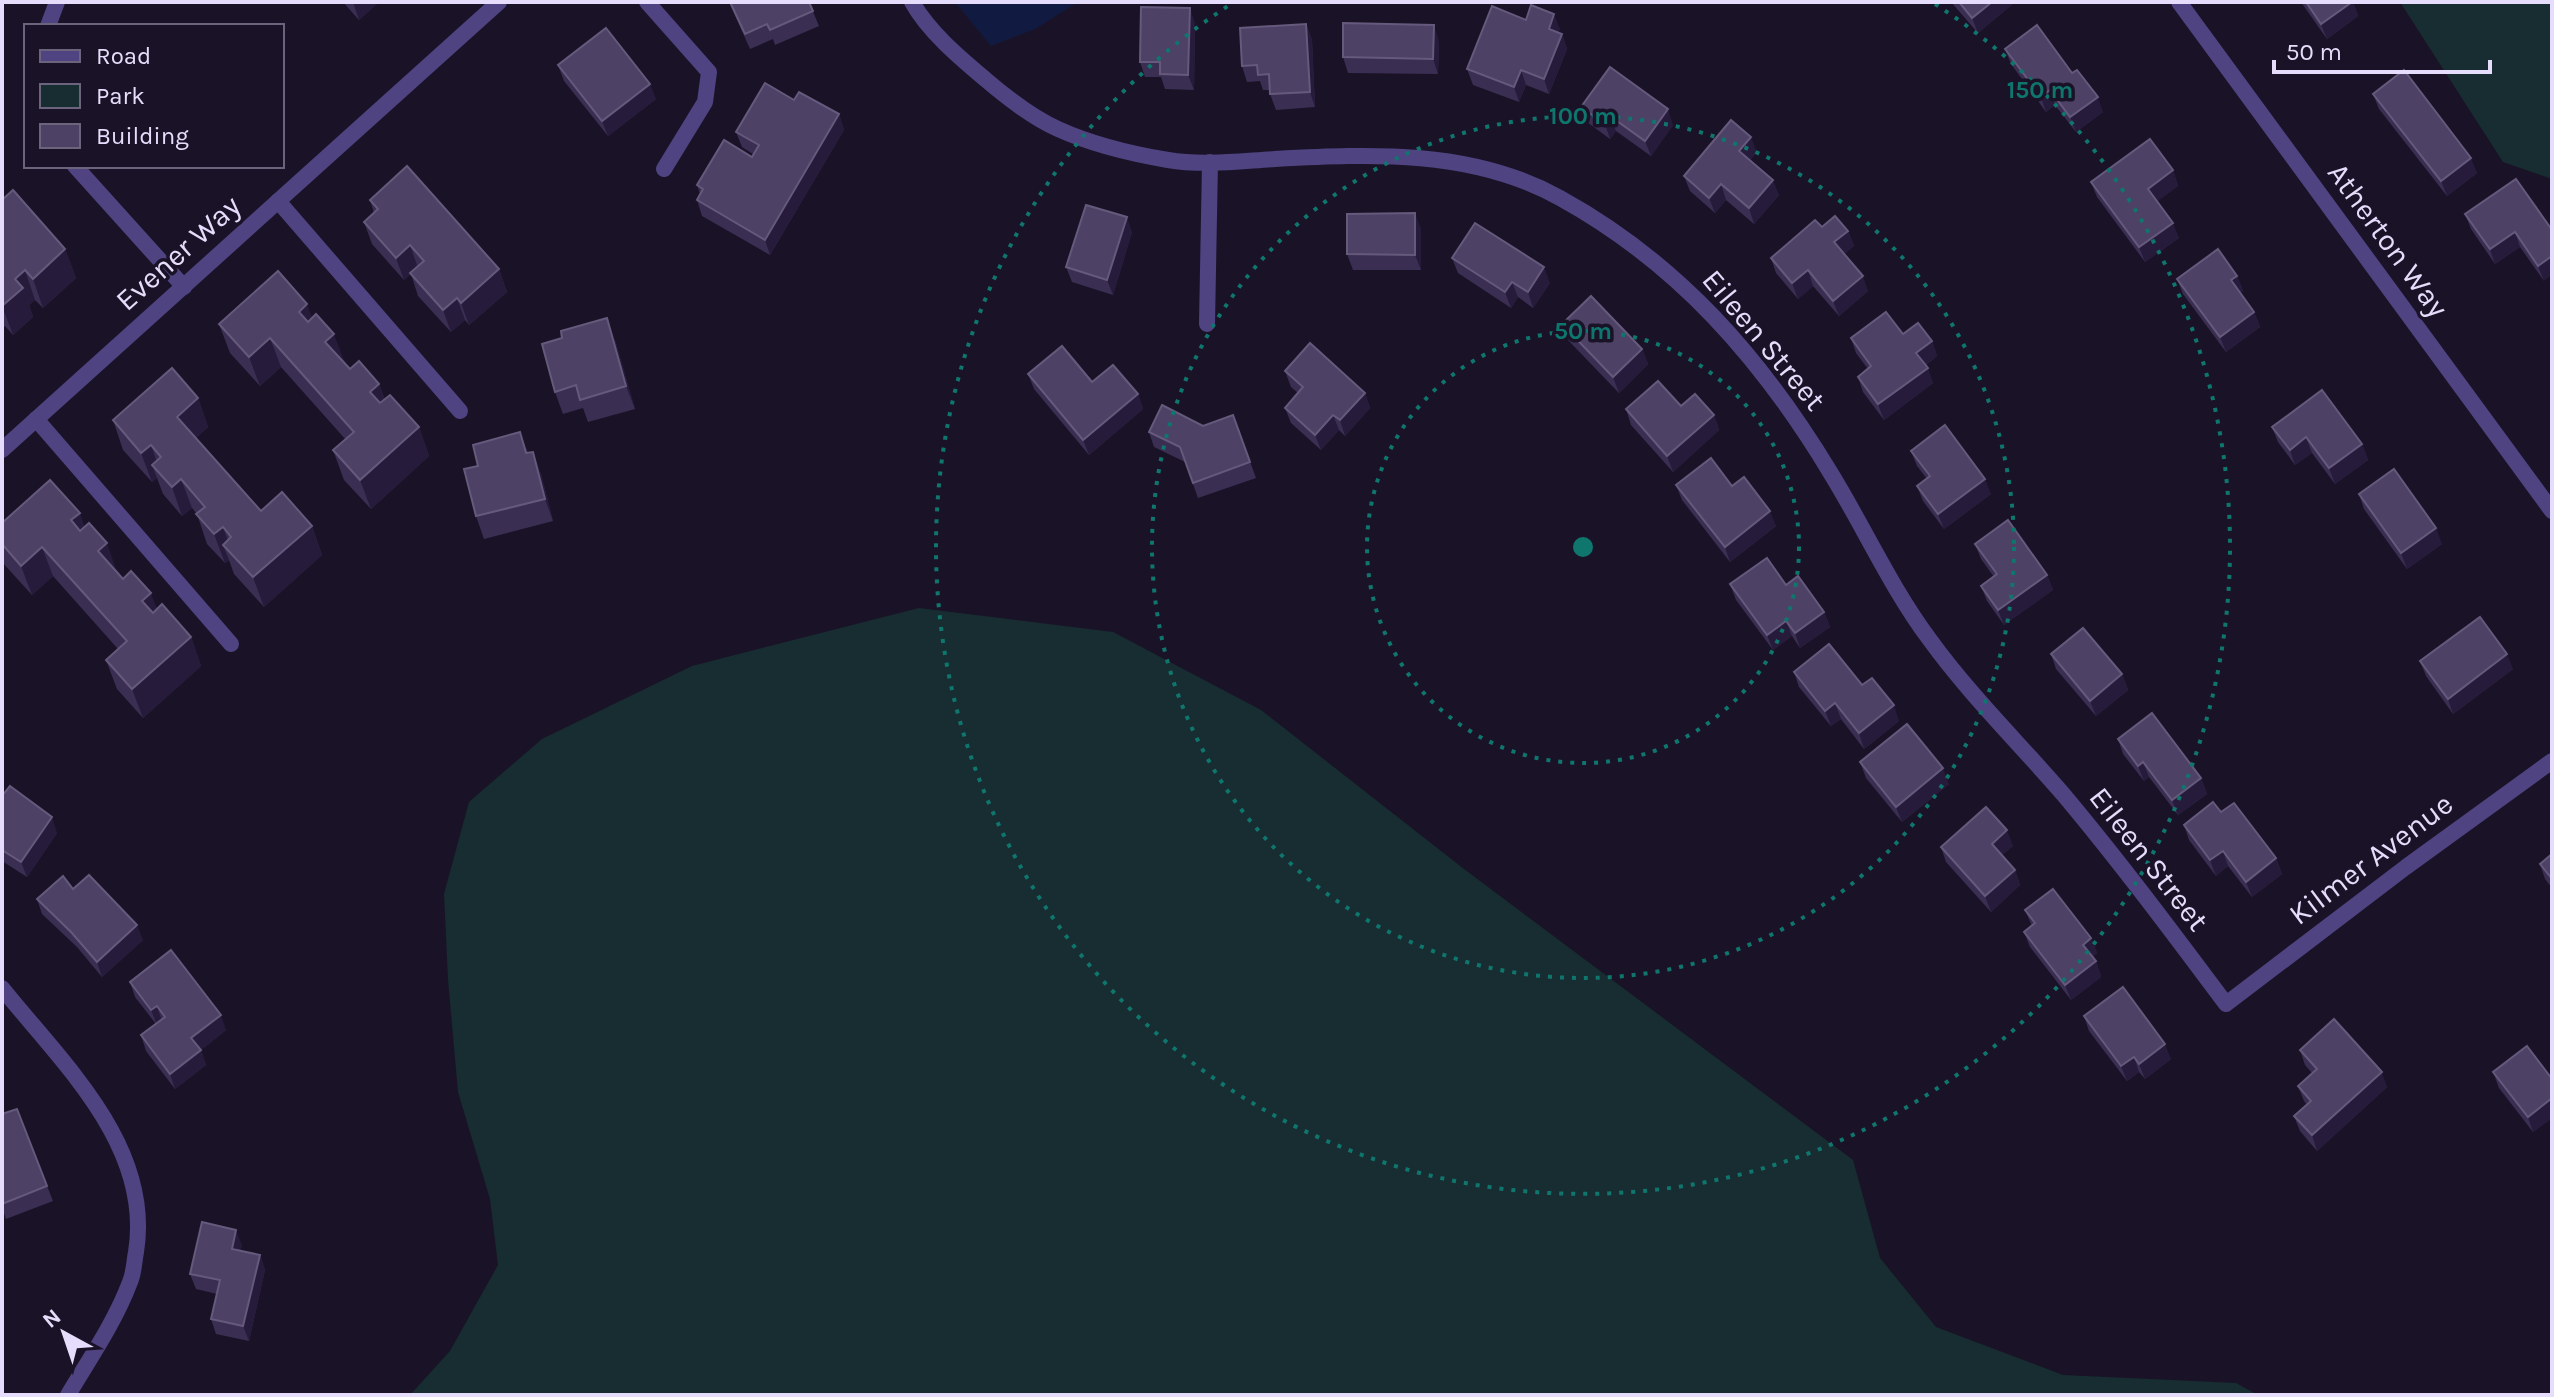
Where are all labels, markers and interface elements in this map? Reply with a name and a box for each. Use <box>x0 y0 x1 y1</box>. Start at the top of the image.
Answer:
legend <box>24 24 284 168</box>
scale bar <box>2274 24 2490 74</box>
text: 50 m <box>2286 38 2342 66</box>
text: Road <box>96 42 151 70</box>
text: 150 m <box>2007 76 2073 104</box>
text: Park <box>96 82 145 110</box>
text: 100 m <box>1549 102 1617 130</box>
text: Building <box>96 122 189 150</box>
street label: Atherton Way <box>2320 156 2456 324</box>
street label: Evener Way <box>108 188 248 318</box>
street label: Eileen Street <box>1695 262 1833 418</box>
text: 50 m <box>1554 317 1612 345</box>
centre of rings <box>1569 533 1597 561</box>
street label: Eileen Street <box>2082 780 2216 938</box>
street label: Kilmer Avenue <box>2282 786 2460 932</box>
north arrow <box>24 1293 104 1373</box>
text: N <box>37 1303 66 1333</box>

